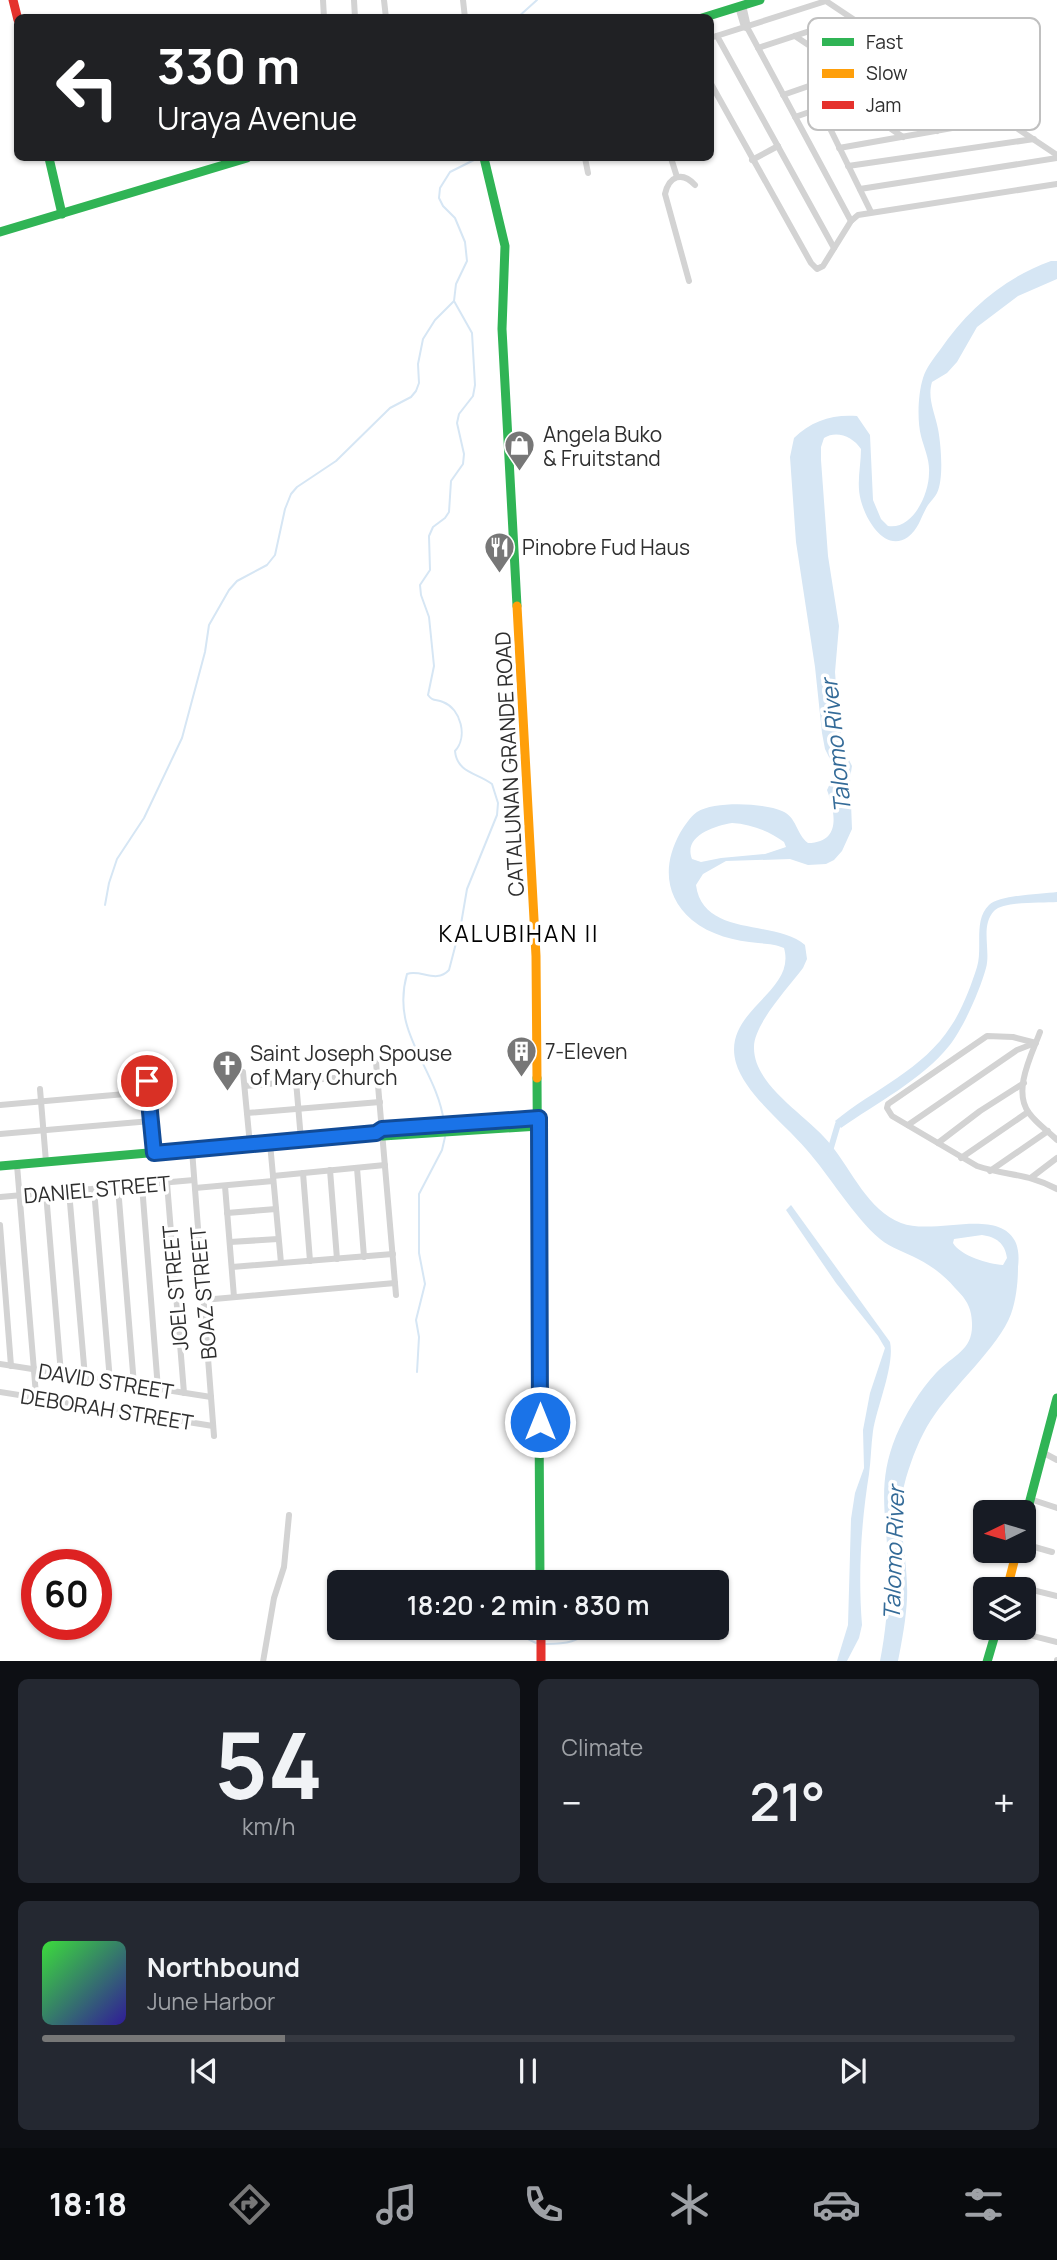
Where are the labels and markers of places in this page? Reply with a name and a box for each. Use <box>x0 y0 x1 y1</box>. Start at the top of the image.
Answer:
place label: Angela Buko & Fruitstand <box>543 420 662 472</box>
shop icon: Angela Buko & Fruitstand <box>503 429 537 473</box>
restaurant icon: Pinobre Fud Haus <box>482 530 516 574</box>
place label: Pinobre Fud Haus <box>522 533 690 561</box>
building icon: 7-Eleven <box>505 1034 539 1078</box>
place label: 7-Eleven <box>545 1037 628 1065</box>
place label: Saint Joseph Spouse of Mary Church <box>250 1039 452 1091</box>
church icon: Saint Joseph Spouse of Mary Church <box>210 1048 244 1092</box>
pin <box>117 1051 177 1111</box>

